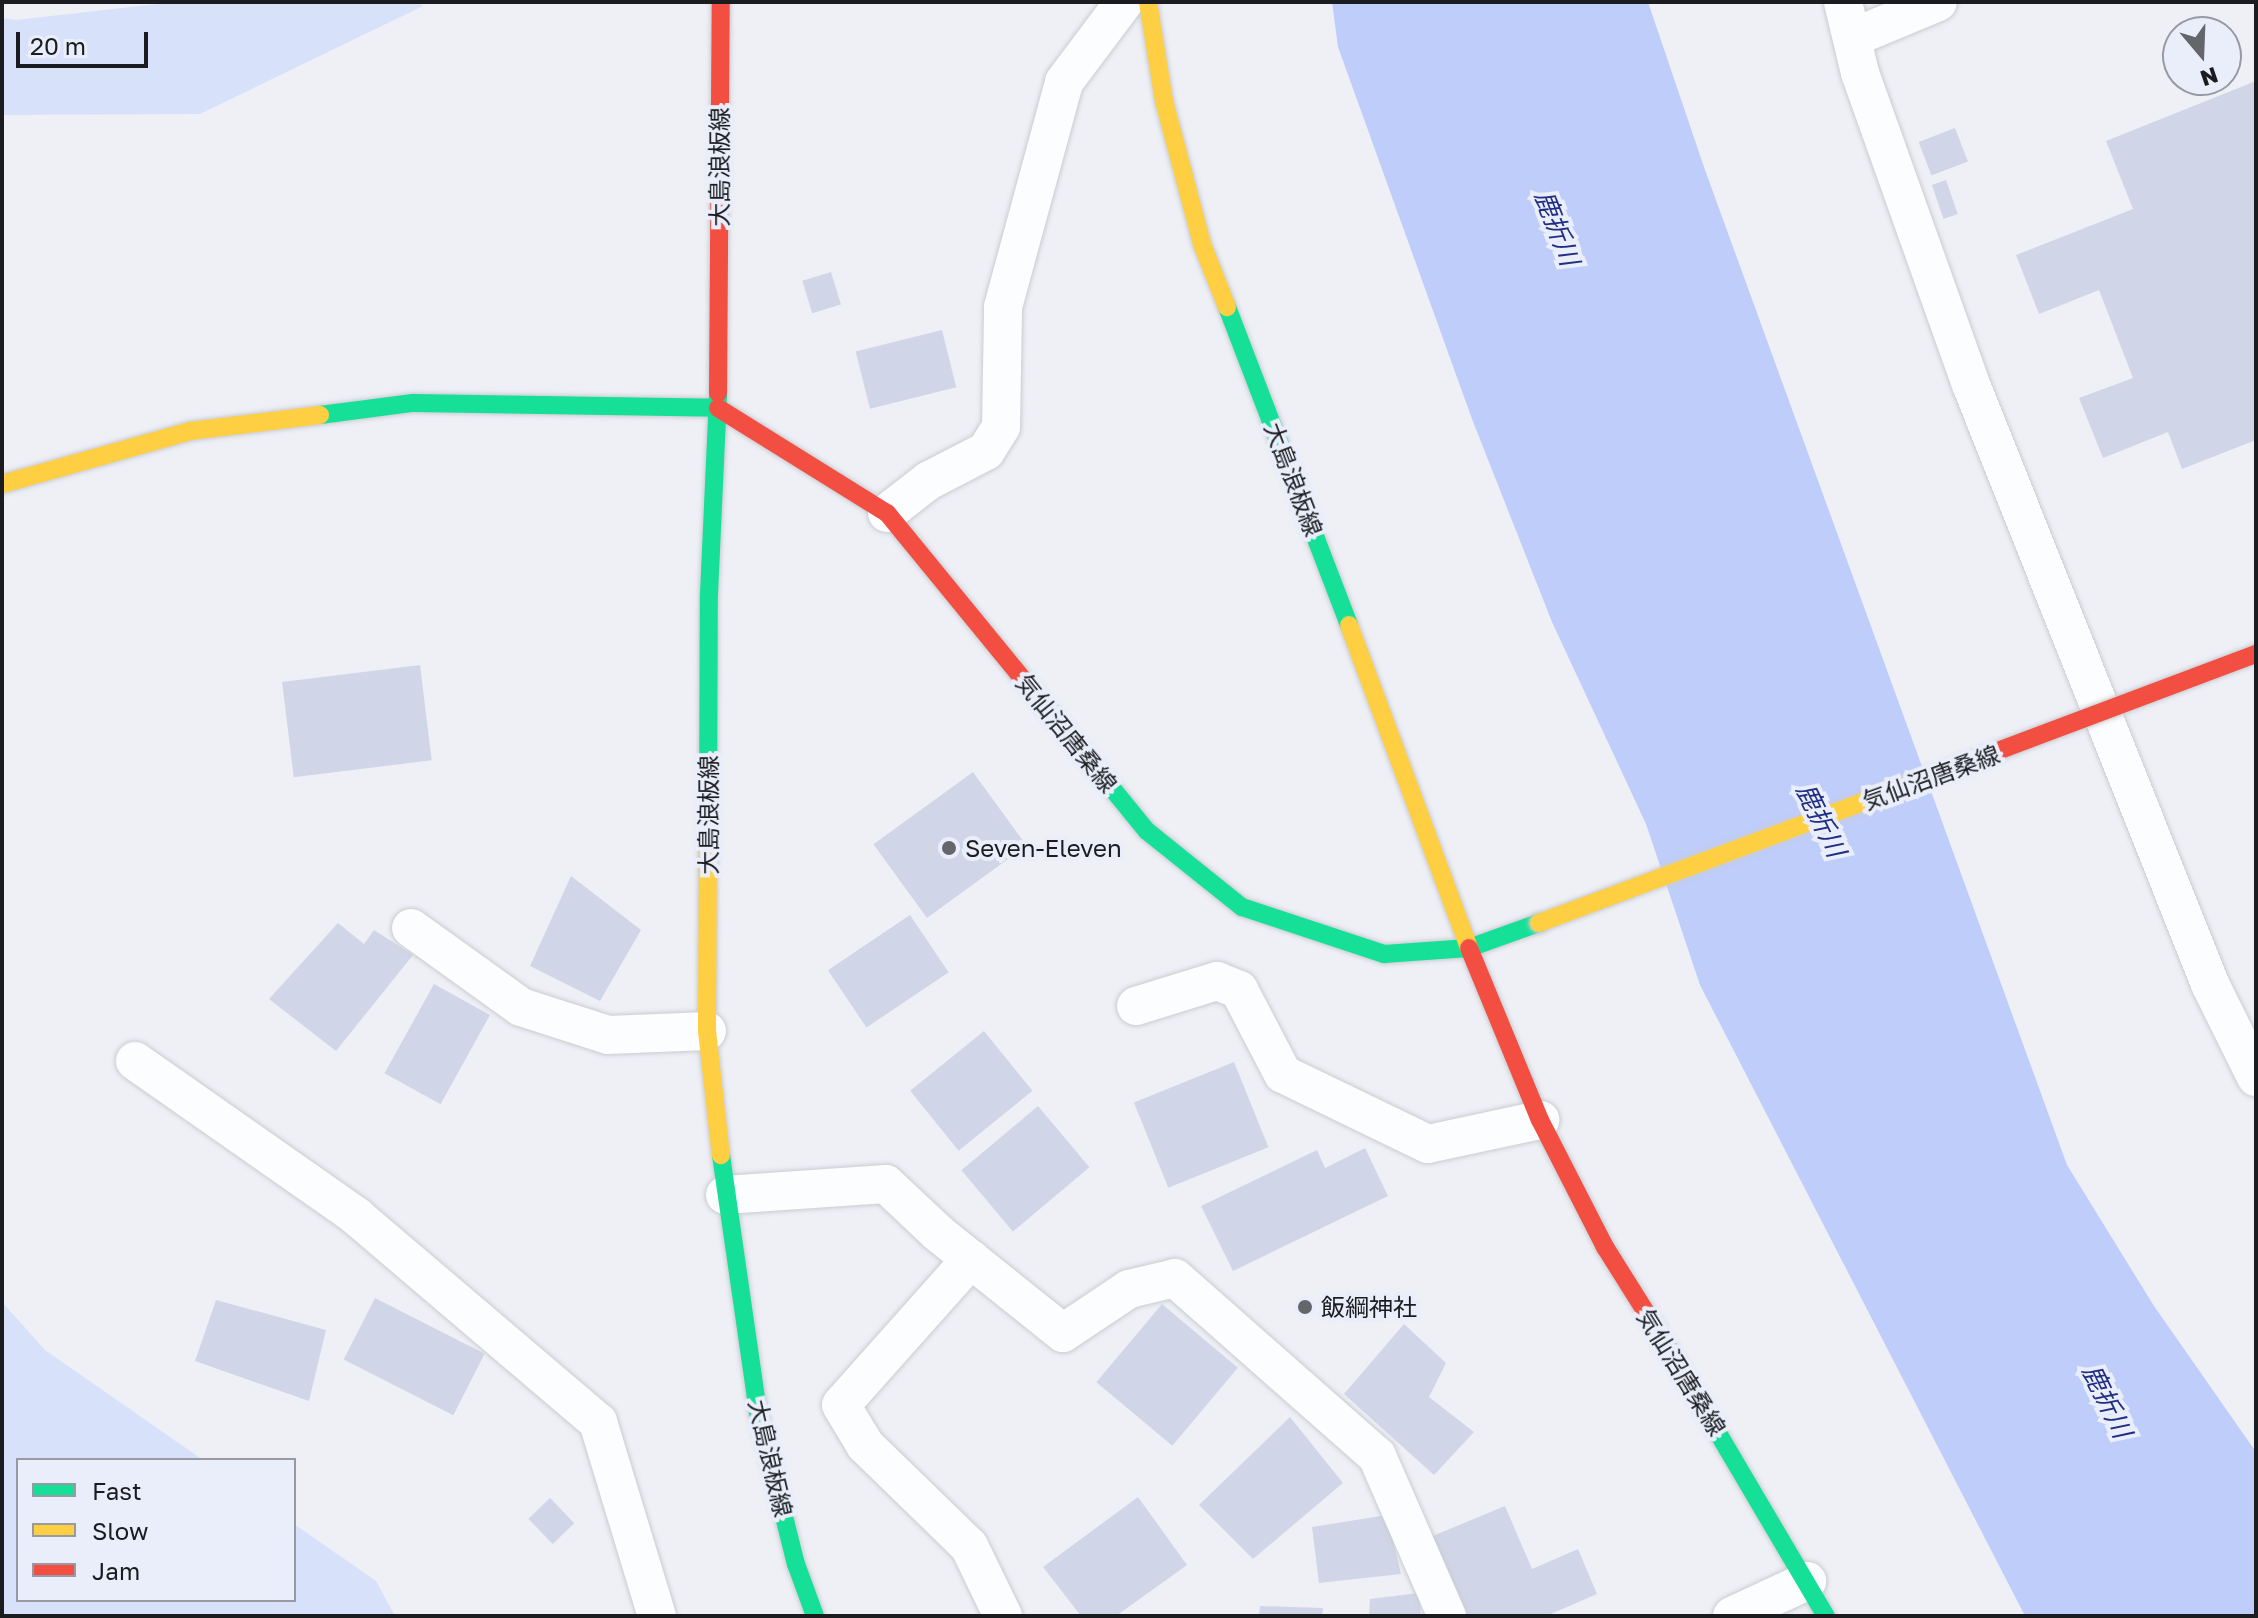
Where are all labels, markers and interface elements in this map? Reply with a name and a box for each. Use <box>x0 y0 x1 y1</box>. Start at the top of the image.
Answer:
scale bar <box>20 16 152 66</box>
north arrow <box>2162 16 2242 96</box>
text: 20 m <box>30 31 86 60</box>
text: N <box>2197 62 2222 93</box>
street label: 大島浪板線 <box>705 107 733 227</box>
water label: 鹿折川 <box>1528 186 1586 270</box>
street label: 大島浪板線 <box>1259 418 1329 540</box>
street label: 気仙沼唐桑線 <box>1010 668 1124 798</box>
street label: 気仙沼唐桑線 <box>1858 739 2004 815</box>
street label: 大島浪板線 <box>694 755 722 875</box>
water label: 鹿折川 <box>1790 778 1852 862</box>
place label: Seven-Eleven <box>965 834 1122 862</box>
marker: Seven-Eleven <box>940 839 958 857</box>
place label: 飯綱神社 <box>1321 1293 1417 1321</box>
marker: 飯綱神社 <box>1296 1298 1314 1316</box>
street label: 気仙沼唐桑線 <box>1632 1303 1732 1441</box>
water label: 鹿折川 <box>2076 1359 2138 1443</box>
street label: 大島浪板線 <box>743 1396 799 1520</box>
legend <box>16 1458 296 1602</box>
text: Fast <box>92 1476 142 1505</box>
text: Slow <box>92 1516 148 1545</box>
text: Jam <box>92 1556 140 1585</box>

